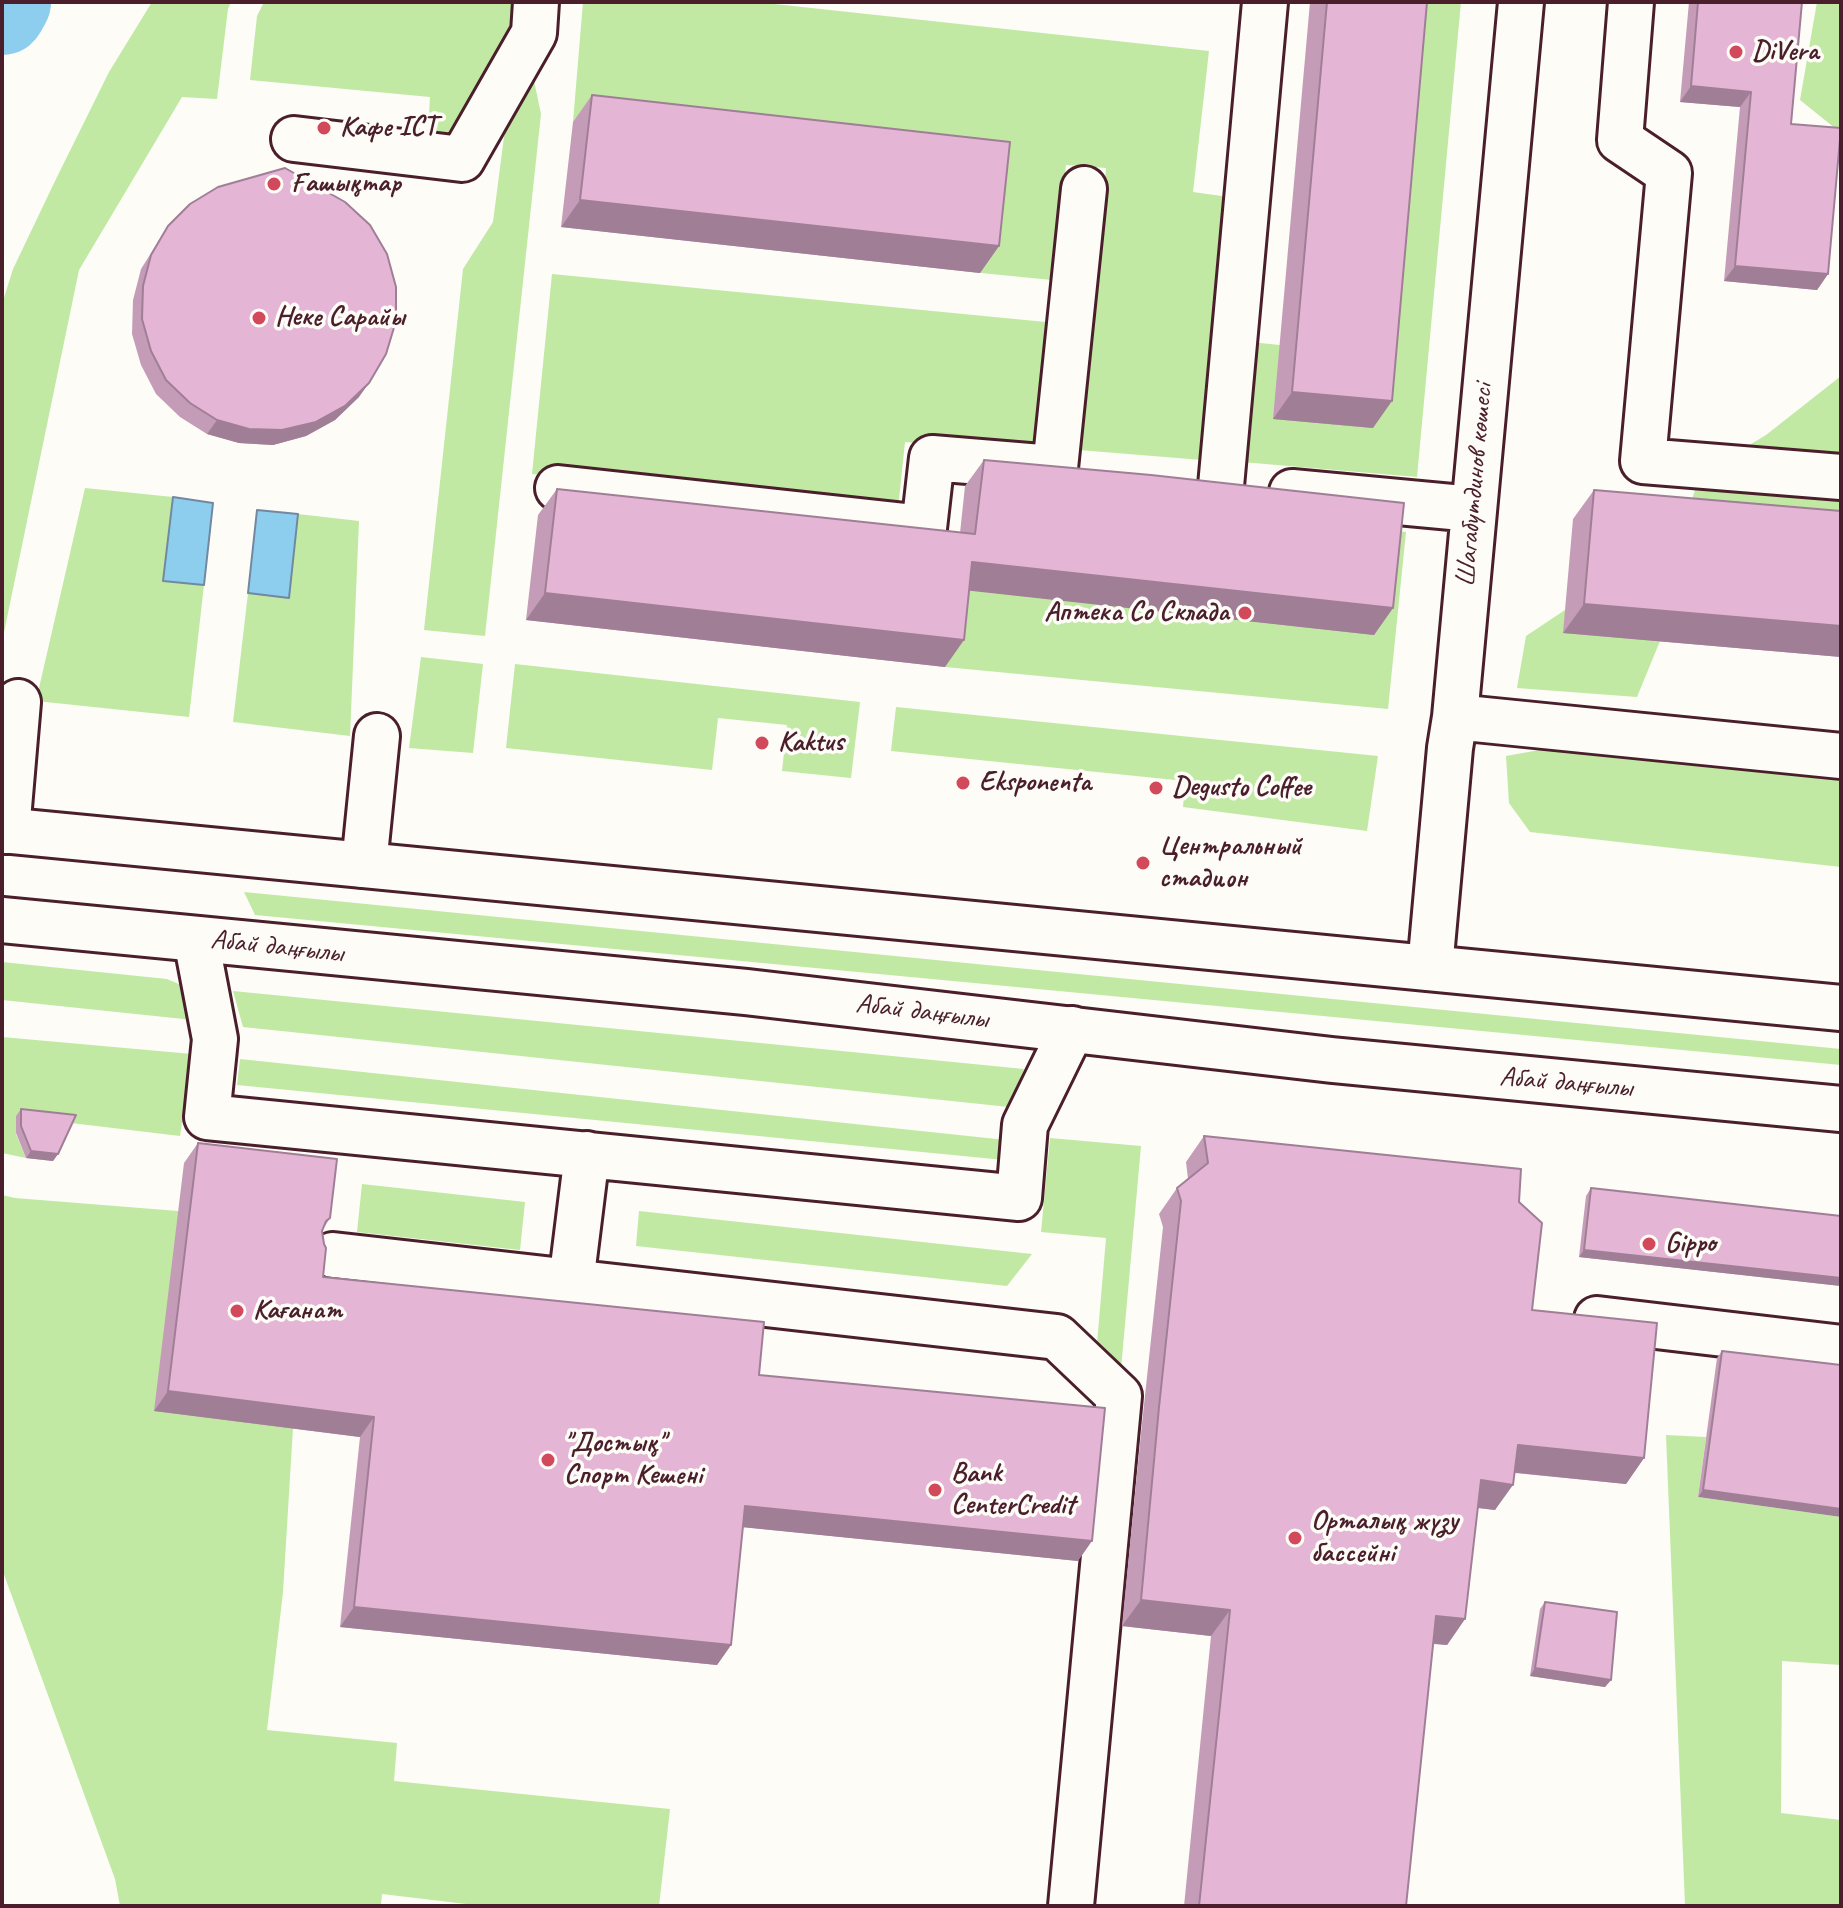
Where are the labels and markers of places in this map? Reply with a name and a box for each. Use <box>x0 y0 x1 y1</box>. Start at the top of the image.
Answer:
place label: DiVera <box>1752 35 1818 69</box>
marker: DiVera <box>1727 43 1745 61</box>
place label: Кафе ICT <box>340 111 436 145</box>
marker: Кафе ICT <box>315 119 333 137</box>
place label: Ғашықтар <box>290 167 401 201</box>
marker: Ғашықтар <box>265 175 283 193</box>
place label: Неке Сарайы <box>275 301 405 335</box>
marker: Неке Сарайы <box>250 309 268 327</box>
place label: Аптека Со Склада <box>1044 596 1229 630</box>
marker: Аптека Со Склада <box>1236 604 1254 622</box>
place label: Kaktus <box>778 726 843 760</box>
marker: Kaktus <box>753 734 771 752</box>
place label: Eksponenta <box>979 766 1091 800</box>
place label: Degusto Coffee <box>1172 771 1311 805</box>
marker: Eksponenta <box>954 774 972 792</box>
marker: Degusto Coffee <box>1147 779 1165 797</box>
place label: Центральный стадион <box>1159 830 1301 896</box>
marker: Центральный стадион <box>1134 854 1152 872</box>
place label: Gippo <box>1665 1227 1716 1261</box>
marker: Gippo <box>1640 1235 1658 1253</box>
place label: Кағанат <box>253 1294 342 1328</box>
marker: Кағанат <box>228 1302 246 1320</box>
place label: "Достық" Спорт Кешені <box>564 1427 702 1493</box>
marker: "Достық" Спорт Кешені <box>539 1451 557 1469</box>
place label: Bank CenterCredit <box>951 1457 1074 1523</box>
marker: Bank CenterCredit <box>926 1481 944 1499</box>
place label: Орталық жүзу бассейні <box>1311 1505 1458 1571</box>
marker: Орталық жүзу бассейні <box>1286 1529 1304 1547</box>

